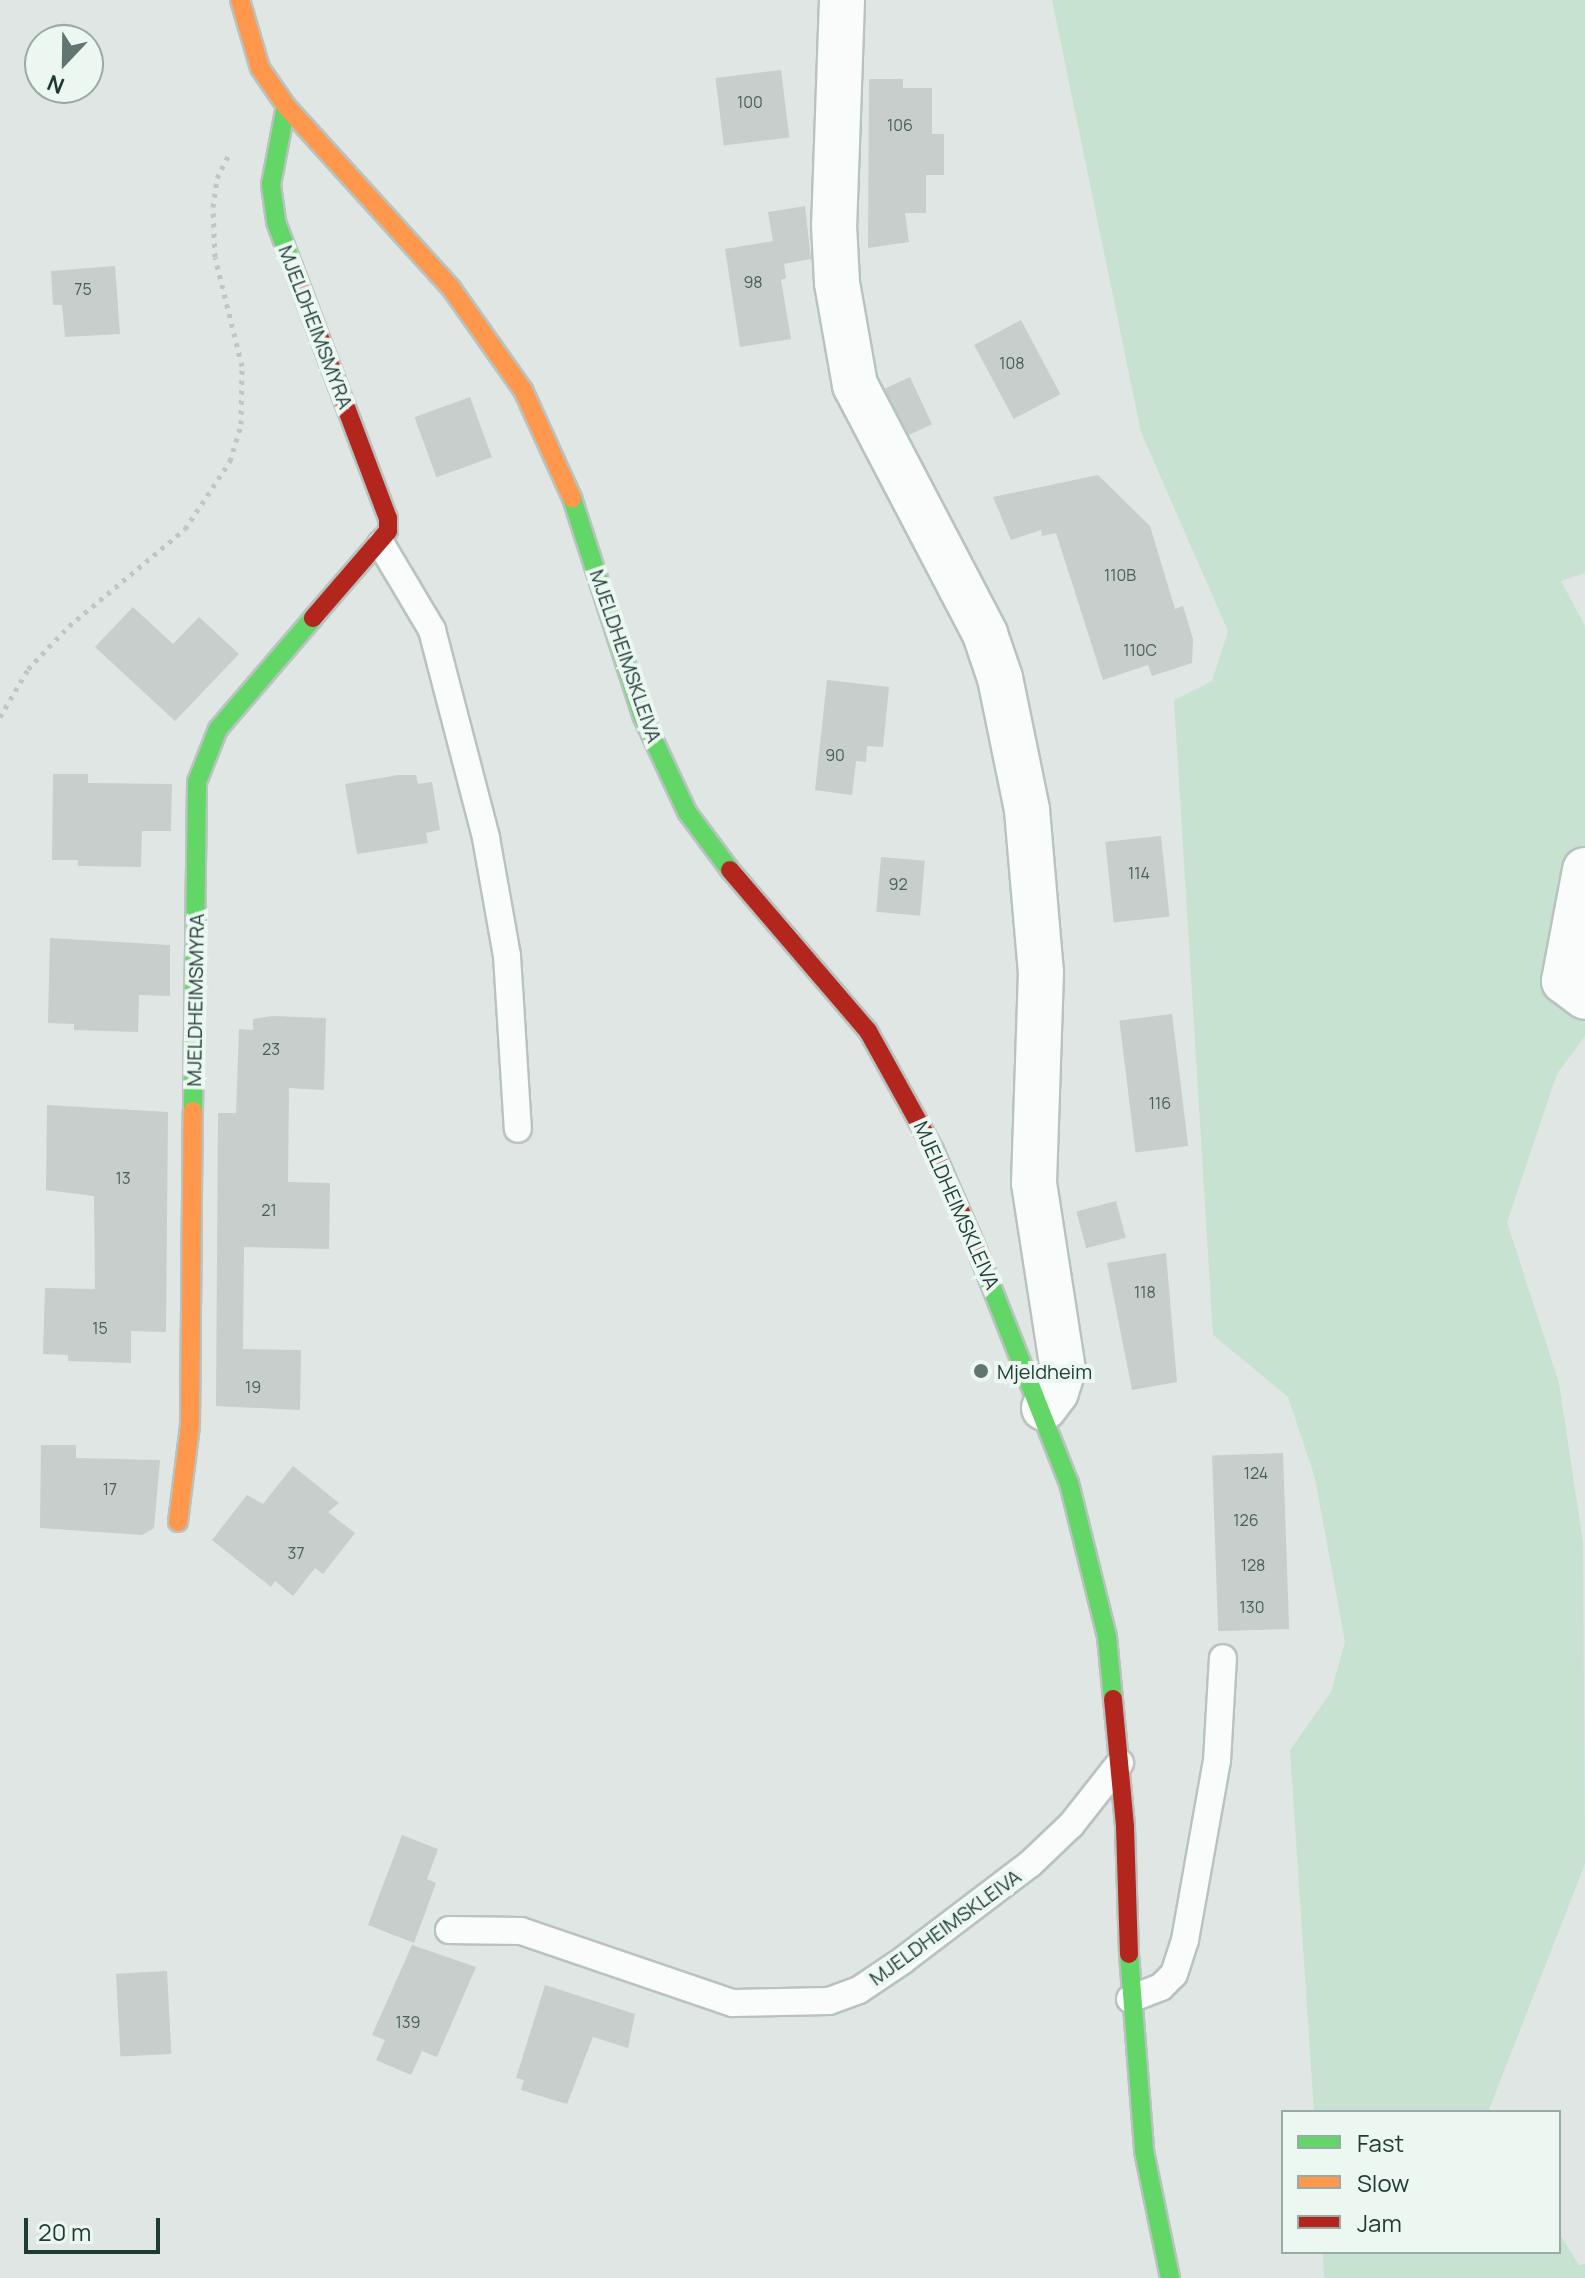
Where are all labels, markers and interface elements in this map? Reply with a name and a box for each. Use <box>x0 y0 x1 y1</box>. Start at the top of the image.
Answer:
north arrow <box>24 24 104 104</box>
text: N <box>43 68 69 101</box>
house number: 100 <box>737 92 763 112</box>
house number: 106 <box>887 115 913 135</box>
street label: MJELDHEIMSMYRA <box>274 242 358 412</box>
house number: 98 <box>743 272 763 292</box>
house number: 75 <box>74 279 92 299</box>
house number: 108 <box>999 353 1025 373</box>
house number: 110B <box>1104 565 1136 585</box>
street label: MJELDHEIMSKLEIVA <box>585 566 667 746</box>
house number: 110C <box>1123 640 1157 660</box>
house number: 90 <box>825 745 845 765</box>
house number: 114 <box>1128 863 1150 883</box>
house number: 92 <box>888 874 908 894</box>
street label: MJELDHEIMSMYRA <box>181 913 209 1087</box>
house number: 23 <box>262 1039 280 1059</box>
house number: 116 <box>1149 1093 1171 1113</box>
street label: MJELDHEIMSKLEIVA <box>909 1117 1005 1293</box>
house number: 13 <box>115 1168 131 1188</box>
house number: 21 <box>261 1200 277 1220</box>
house number: 118 <box>1134 1282 1156 1302</box>
house number: 15 <box>92 1318 108 1338</box>
place label: Mjeldheim <box>997 1359 1092 1383</box>
marker: Mjeldheim <box>972 1362 990 1380</box>
house number: 19 <box>245 1377 261 1397</box>
house number: 124 <box>1244 1463 1268 1483</box>
house number: 17 <box>103 1479 117 1499</box>
house number: 126 <box>1233 1510 1259 1530</box>
house number: 37 <box>288 1543 304 1563</box>
house number: 128 <box>1241 1555 1265 1575</box>
house number: 130 <box>1240 1597 1264 1617</box>
street label: MJELDHEIMSKLEIVA <box>865 1864 1025 1990</box>
house number: 139 <box>395 2012 421 2032</box>
legend <box>1281 2110 1561 2254</box>
text: Fast <box>1357 2126 1404 2159</box>
text: Slow <box>1357 2166 1410 2199</box>
scale bar <box>28 2202 164 2252</box>
text: Jam <box>1357 2206 1402 2239</box>
text: 20 m <box>38 2215 91 2248</box>

